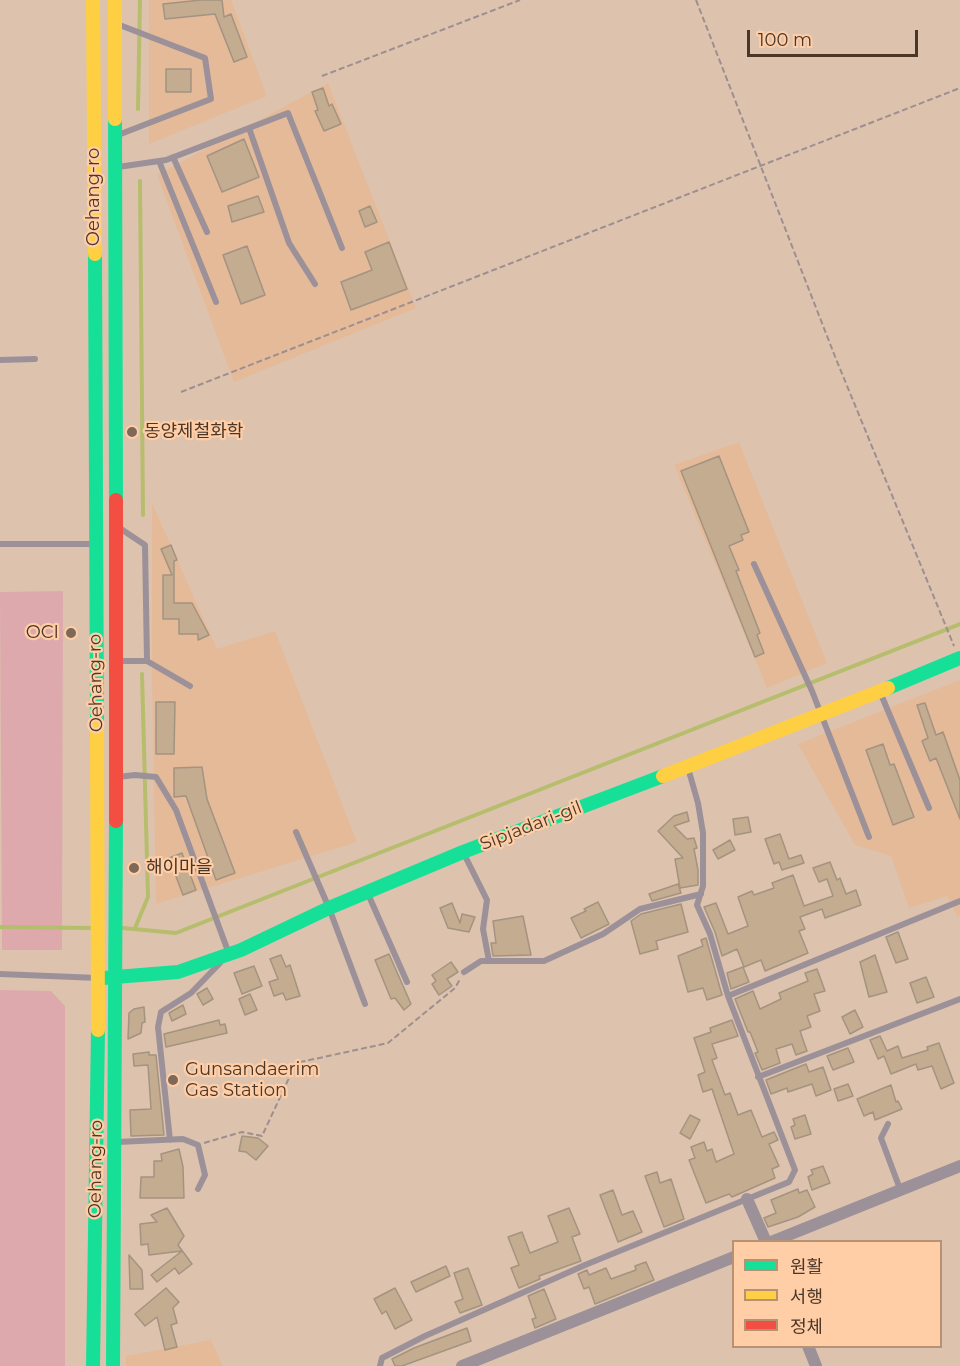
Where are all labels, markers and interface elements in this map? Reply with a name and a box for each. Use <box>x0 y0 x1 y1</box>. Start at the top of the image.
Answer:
scale bar <box>750 18 921 56</box>
text: 100 m <box>758 29 812 51</box>
street label: Oehang-ro <box>83 148 105 246</box>
place label: 동양제철화학 <box>144 421 243 443</box>
marker: 동양제철화학 <box>125 425 139 439</box>
place label: OCI <box>26 622 59 644</box>
marker: OCI <box>64 626 78 640</box>
street label: Oehang-ro <box>84 634 108 732</box>
street label: Sipjadari-gil <box>477 797 585 855</box>
place label: 해이마을 <box>146 857 212 879</box>
marker: 해이마을 <box>127 861 141 875</box>
place label: Gunsandaerim Gas Station <box>185 1059 319 1102</box>
marker: Gunsandaerim Gas Station <box>166 1073 180 1087</box>
street label: Oehang-ro <box>84 1120 108 1218</box>
legend <box>732 1240 942 1348</box>
text: 원활 <box>790 1256 823 1278</box>
text: 서행 <box>790 1286 823 1308</box>
text: 정체 <box>790 1316 823 1338</box>

